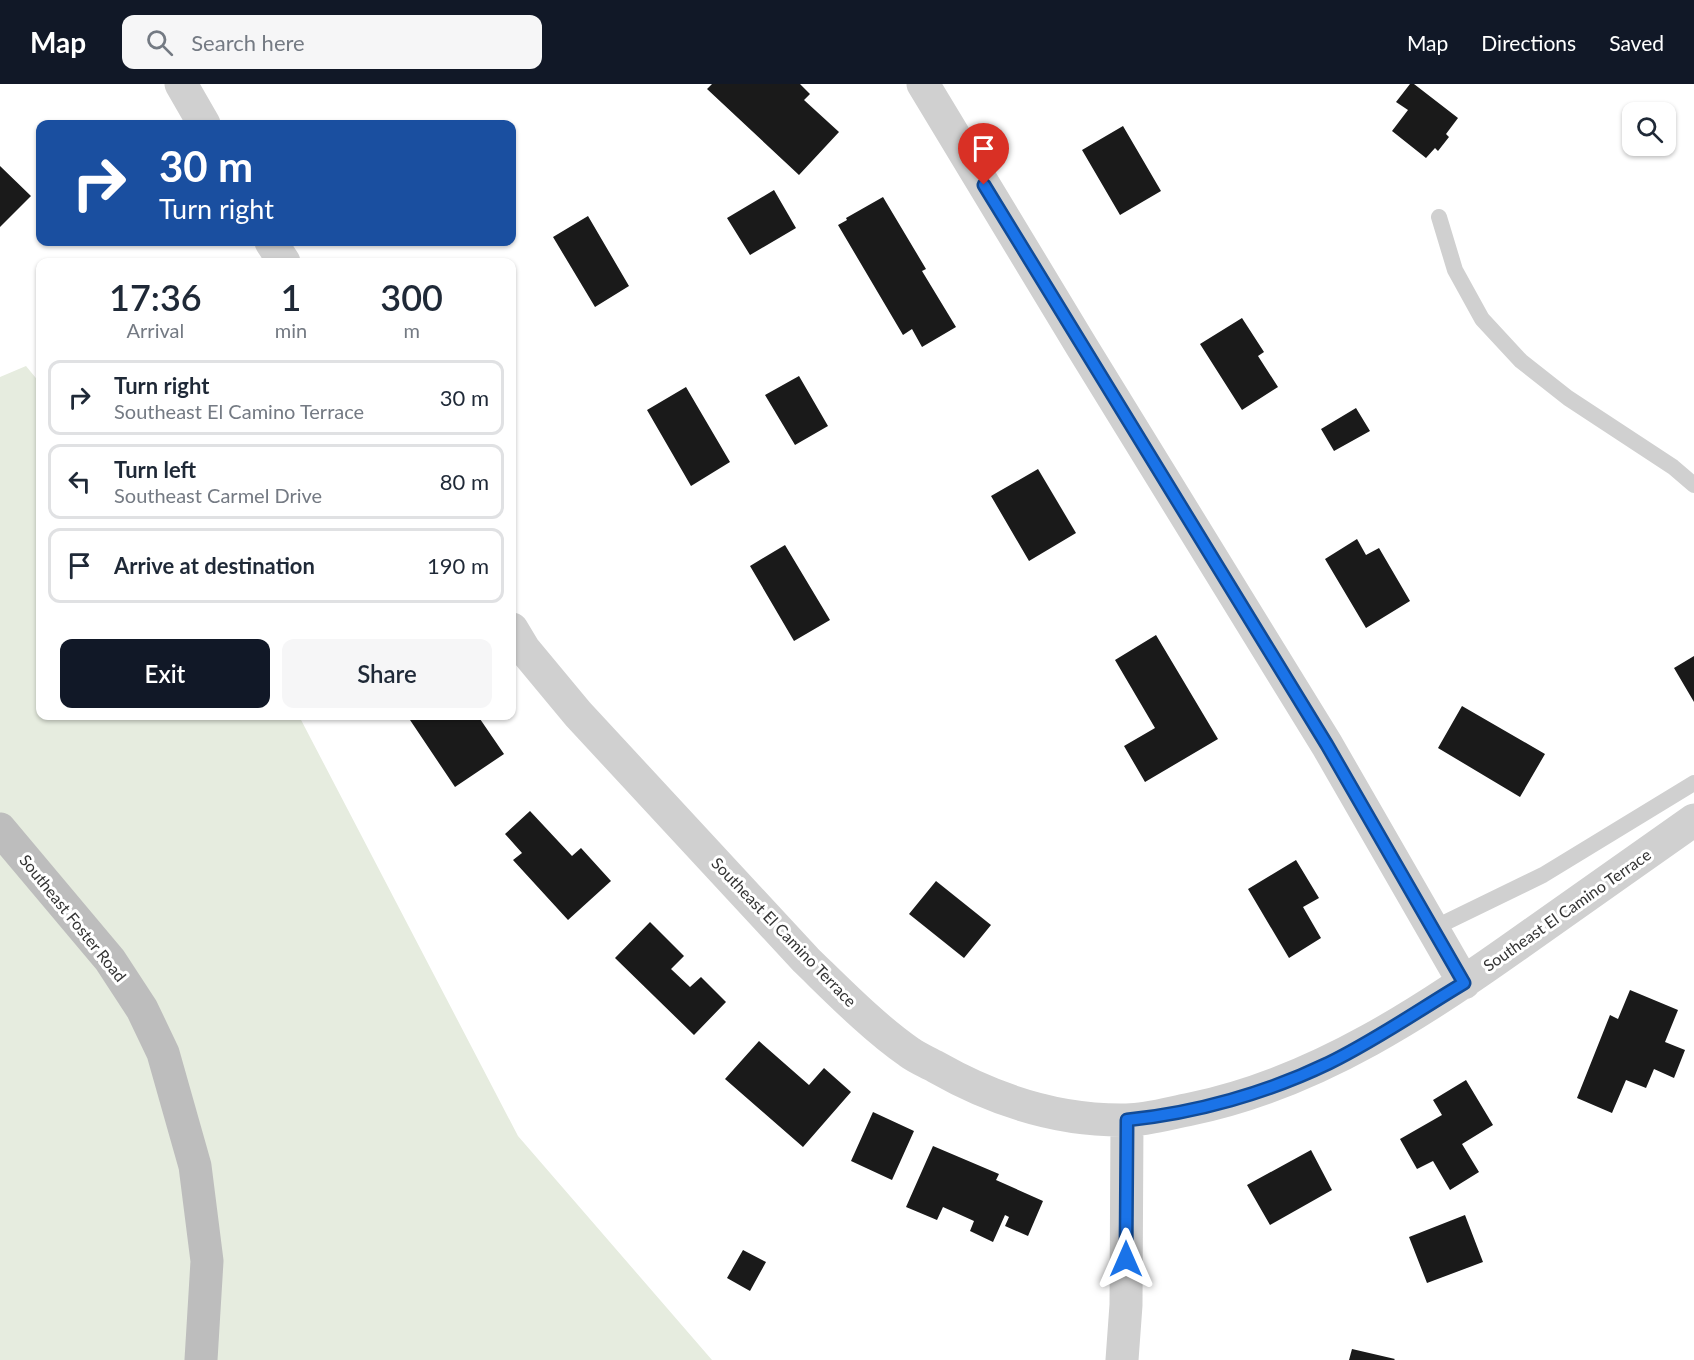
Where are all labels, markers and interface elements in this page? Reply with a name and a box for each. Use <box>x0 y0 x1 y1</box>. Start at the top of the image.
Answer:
search box <box>122 15 542 69</box>
text: Map <box>30 25 86 59</box>
icon: search <box>143 26 176 59</box>
text: Search here <box>191 29 305 56</box>
text: Map <box>1407 30 1448 55</box>
text: Directions <box>1481 30 1576 55</box>
text: Saved <box>1609 30 1664 55</box>
map controls <box>1622 102 1676 156</box>
button: search <box>1622 102 1676 156</box>
pin <box>958 123 1009 185</box>
icon: arrive <box>967 132 1000 165</box>
text: 30 m <box>159 141 253 191</box>
icon: right <box>60 144 138 222</box>
text: Turn right <box>159 192 274 225</box>
text: 17:36 <box>109 275 202 319</box>
text: 1 <box>281 275 301 319</box>
text: 300 <box>380 275 443 319</box>
text: Arrival <box>127 318 184 342</box>
text: min <box>275 318 307 342</box>
text: m <box>403 318 420 342</box>
text: Turn right <box>114 372 209 399</box>
icon: right <box>63 381 96 414</box>
text: 30 m <box>440 384 489 411</box>
text: Southeast El Camino Terrace <box>114 399 364 423</box>
text: Turn left <box>114 456 196 483</box>
icon: left <box>63 465 96 498</box>
text: 80 m <box>440 468 489 495</box>
text: Southeast Carmel Drive <box>114 483 322 507</box>
icon: arrive <box>63 549 96 582</box>
text: Arrive at destination <box>114 552 315 579</box>
text: 190 m <box>427 552 489 579</box>
button: Exit <box>60 639 270 708</box>
button: Share <box>282 639 492 708</box>
street label: Southeast El Camino Terrace <box>1479 844 1654 975</box>
street label: Southeast Foster Road <box>16 850 130 985</box>
street label: Southeast El Camino Terrace <box>708 853 861 1010</box>
position arrow <box>1094 1227 1158 1291</box>

